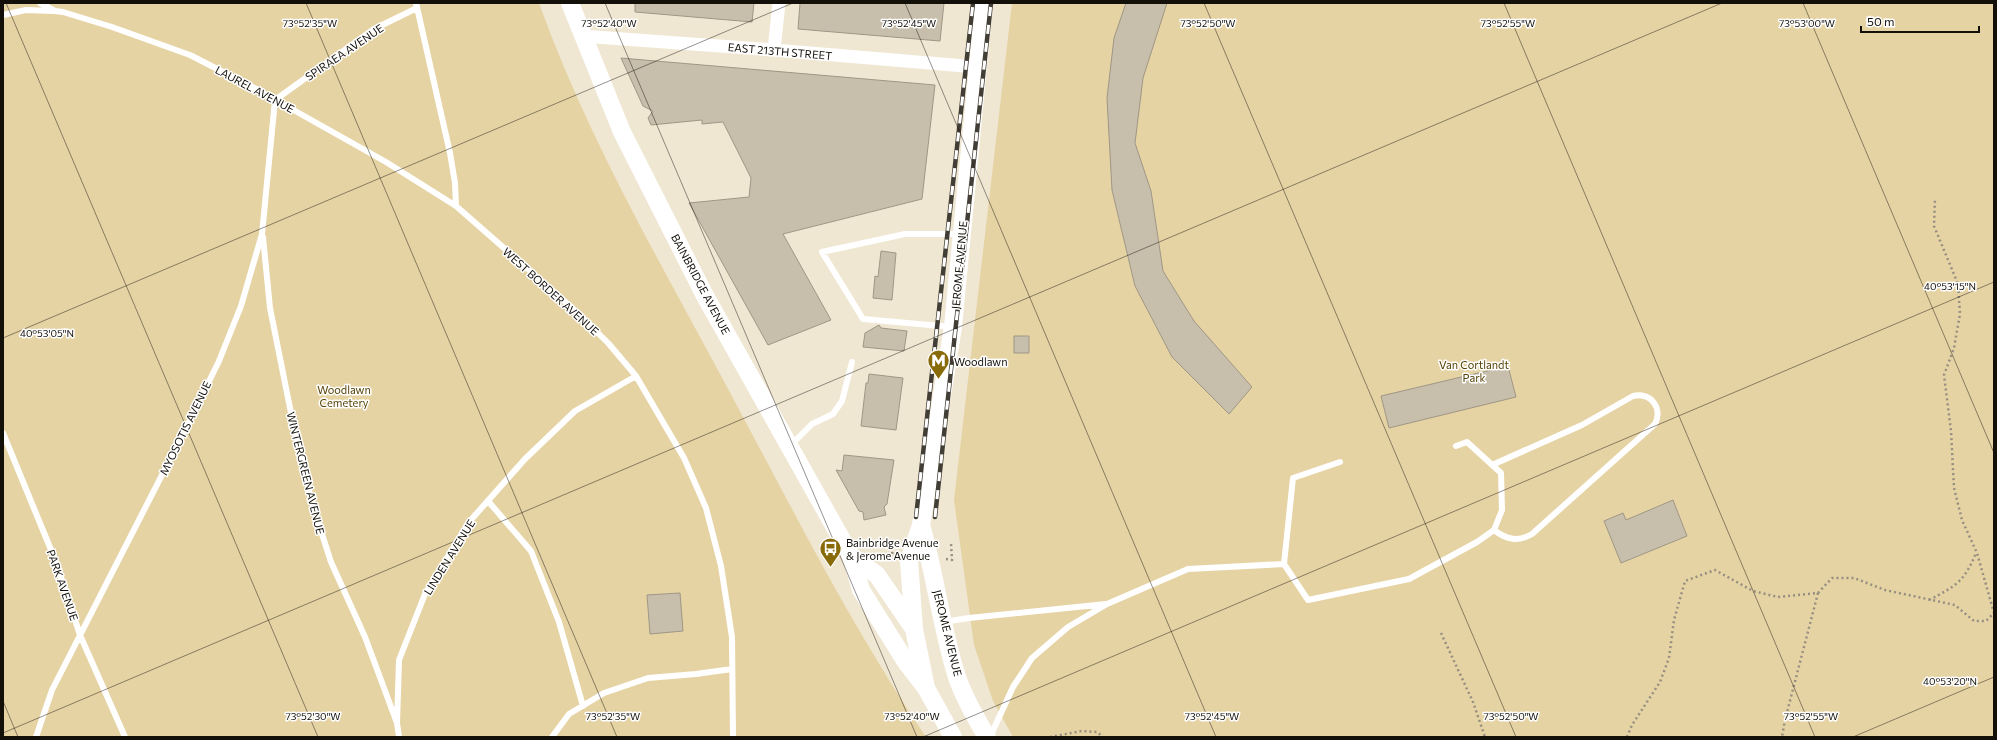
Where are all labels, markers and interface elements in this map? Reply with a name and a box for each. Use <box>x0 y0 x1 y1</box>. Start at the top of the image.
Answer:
scale bar <box>1861 8 1979 34</box>
text: 50 m <box>1867 14 1895 28</box>
text: 73°52'35"W <box>283 17 337 29</box>
text: 73°52'40"W <box>581 17 637 29</box>
text: 73°52'45"W <box>882 17 936 29</box>
text: 73°52'50"W <box>1180 17 1236 29</box>
text: 73°52'55"W <box>1481 17 1535 29</box>
text: 73°53'00"W <box>1779 17 1835 29</box>
street label: SPIRAEA AVENUE <box>303 21 385 83</box>
street label: EAST 213TH STREET <box>727 40 833 62</box>
street label: LAUREL AVENUE <box>213 63 297 115</box>
street label: JEROME AVENUE <box>949 220 970 310</box>
street label: BAINBRIDGE AVENUE <box>669 231 733 337</box>
street label: WEST BORDER AVENUE <box>500 245 602 337</box>
text: 40°53'15"N <box>1924 280 1976 292</box>
text: 40°53'05"N <box>20 327 74 339</box>
metro station icon: Woodlawn <box>926 348 952 381</box>
place label: Woodlawn <box>954 355 1007 368</box>
park label: Van Cortlandt Park <box>1439 358 1509 384</box>
street label: MYOSOTIS AVENUE <box>157 379 213 477</box>
park label: Woodlawn Cemetery <box>317 383 371 409</box>
street label: WINTERGREEN AVENUE <box>284 410 328 536</box>
street label: LINDEN AVENUE <box>421 517 477 597</box>
bus stop icon: Bainbridge Avenue & Jerome Avenue <box>817 535 843 568</box>
place label: Bainbridge Avenue & Jerome Avenue <box>846 536 939 563</box>
street label: PARK AVENUE <box>45 548 81 622</box>
street label: JEROME AVENUE <box>930 588 965 678</box>
text: 40°53'20"N <box>1923 675 1977 687</box>
text: 73°52'30"W <box>285 710 341 722</box>
text: 73°52'35"W <box>586 710 640 722</box>
text: 73°52'40"W <box>884 710 940 722</box>
text: 73°52'45"W <box>1185 710 1239 722</box>
text: 73°52'50"W <box>1483 710 1539 722</box>
text: 73°52'55"W <box>1784 710 1838 722</box>

